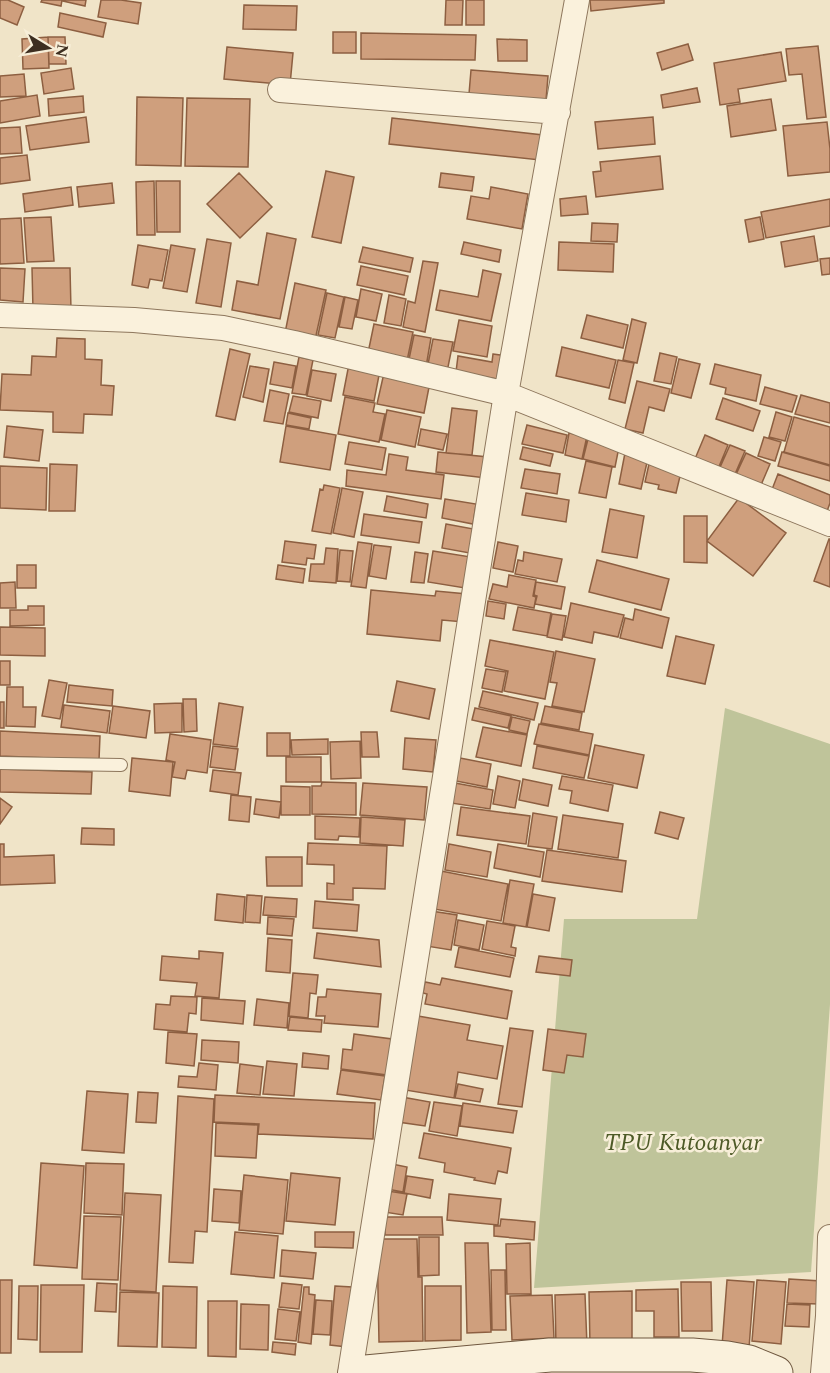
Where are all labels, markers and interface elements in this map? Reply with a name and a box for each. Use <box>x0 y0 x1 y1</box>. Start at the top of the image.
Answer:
north arrow <box>18 18 78 78</box>
text: N <box>49 42 75 59</box>
park label: TPU Kutoanyar <box>604 1125 763 1161</box>

